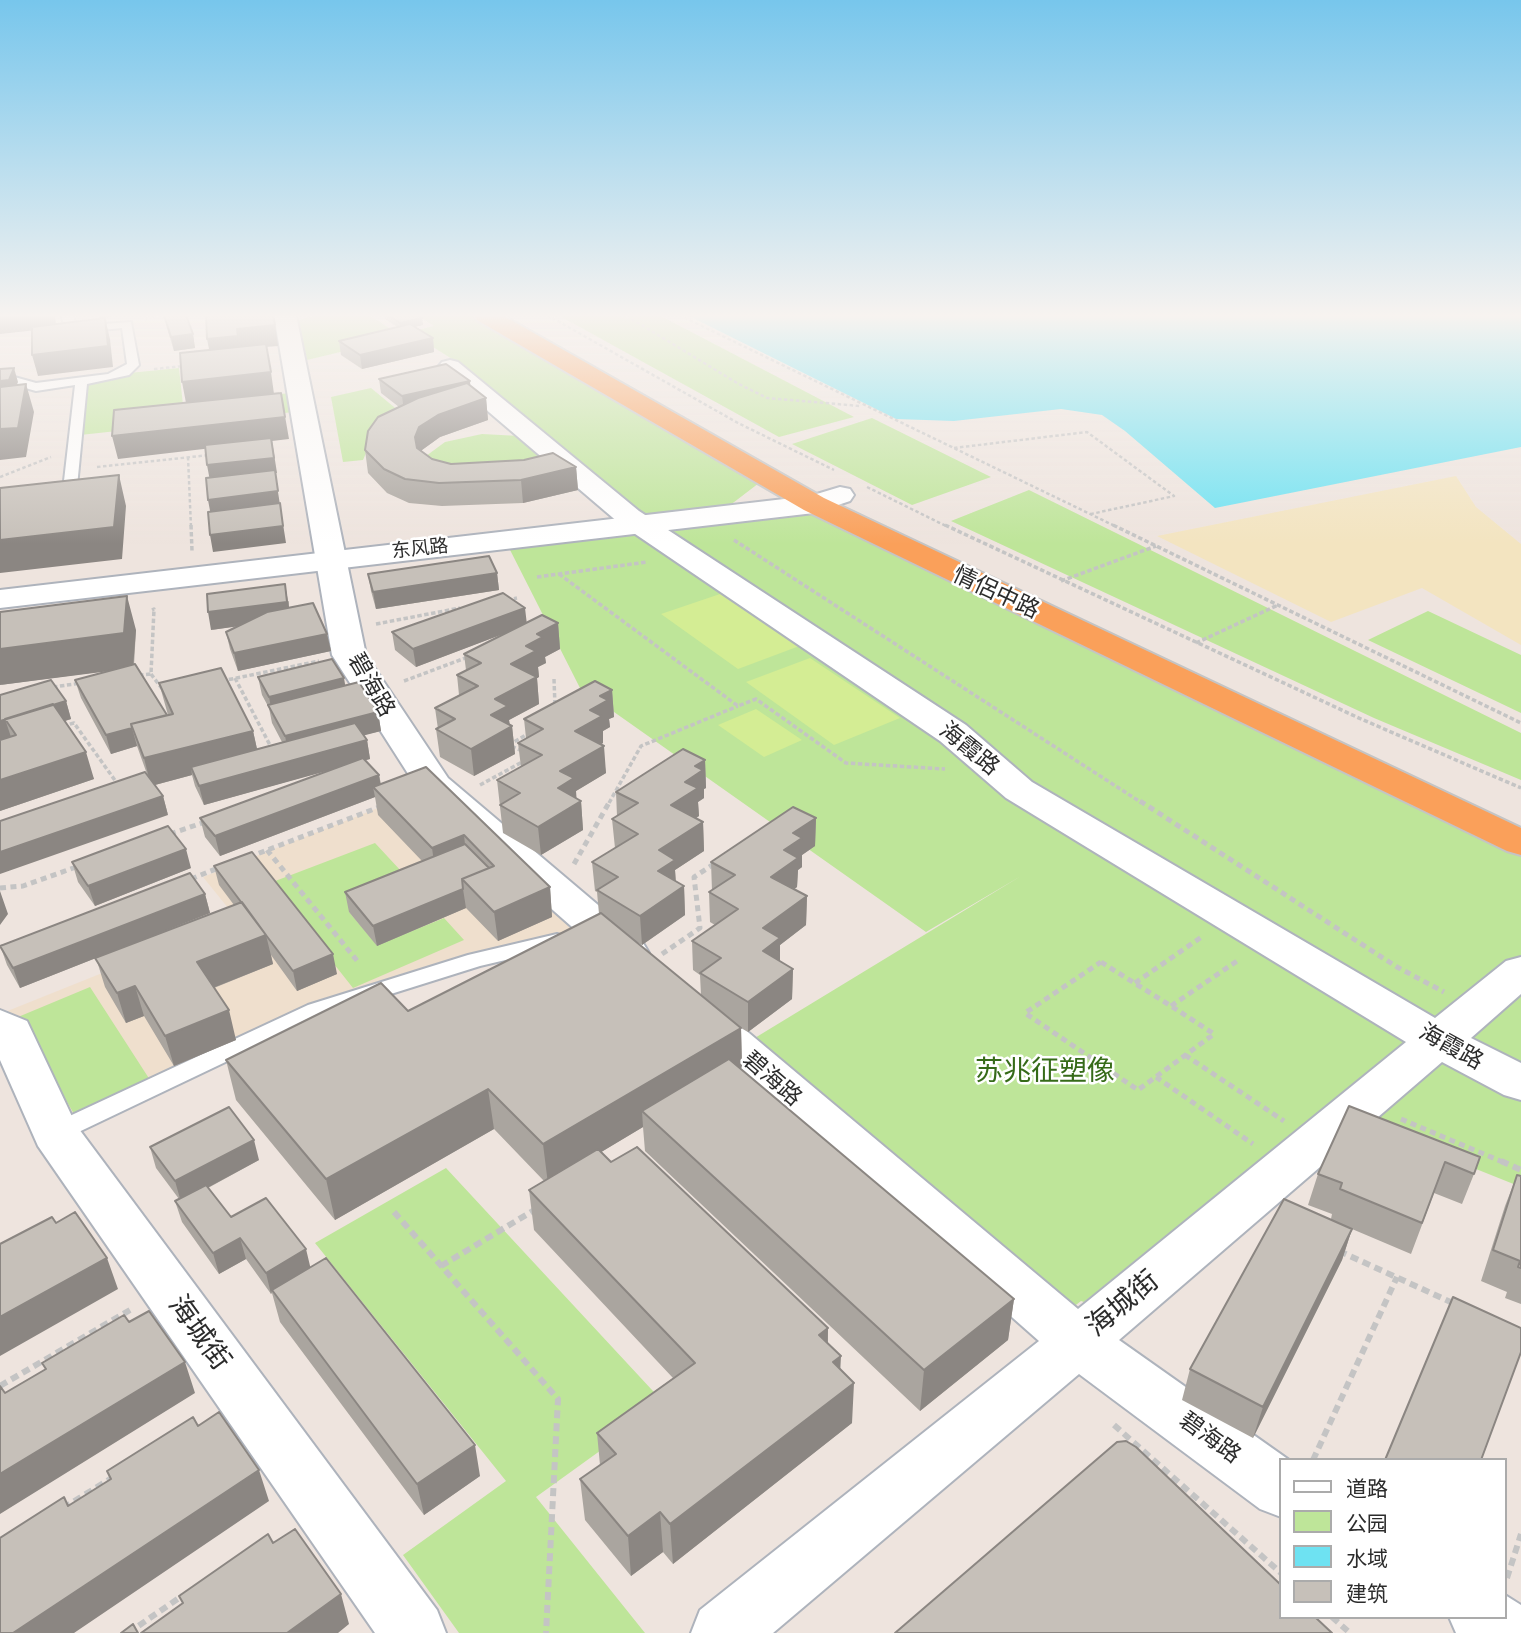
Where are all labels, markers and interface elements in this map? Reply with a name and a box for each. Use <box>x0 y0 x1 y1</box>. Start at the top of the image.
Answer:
street label: 东风路 <box>390 535 450 563</box>
street label: 情侶中路 <box>948 561 1044 625</box>
street label: 碧海路 <box>342 648 400 722</box>
street label: 海霞路 <box>934 717 1004 781</box>
street label: 海霞路 <box>1414 1018 1488 1076</box>
street label: 碧海路 <box>737 1046 807 1112</box>
park label: 苏兆征塑像 <box>975 1055 1115 1089</box>
street label: 海城街 <box>1080 1264 1166 1344</box>
street label: 海城街 <box>161 1289 237 1377</box>
street label: 碧海路 <box>1174 1407 1246 1469</box>
legend <box>1280 1458 1507 1619</box>
text: 道路 <box>1346 1476 1388 1501</box>
text: 公园 <box>1346 1511 1388 1536</box>
text: 水域 <box>1346 1546 1388 1571</box>
text: 建筑 <box>1346 1581 1388 1606</box>

